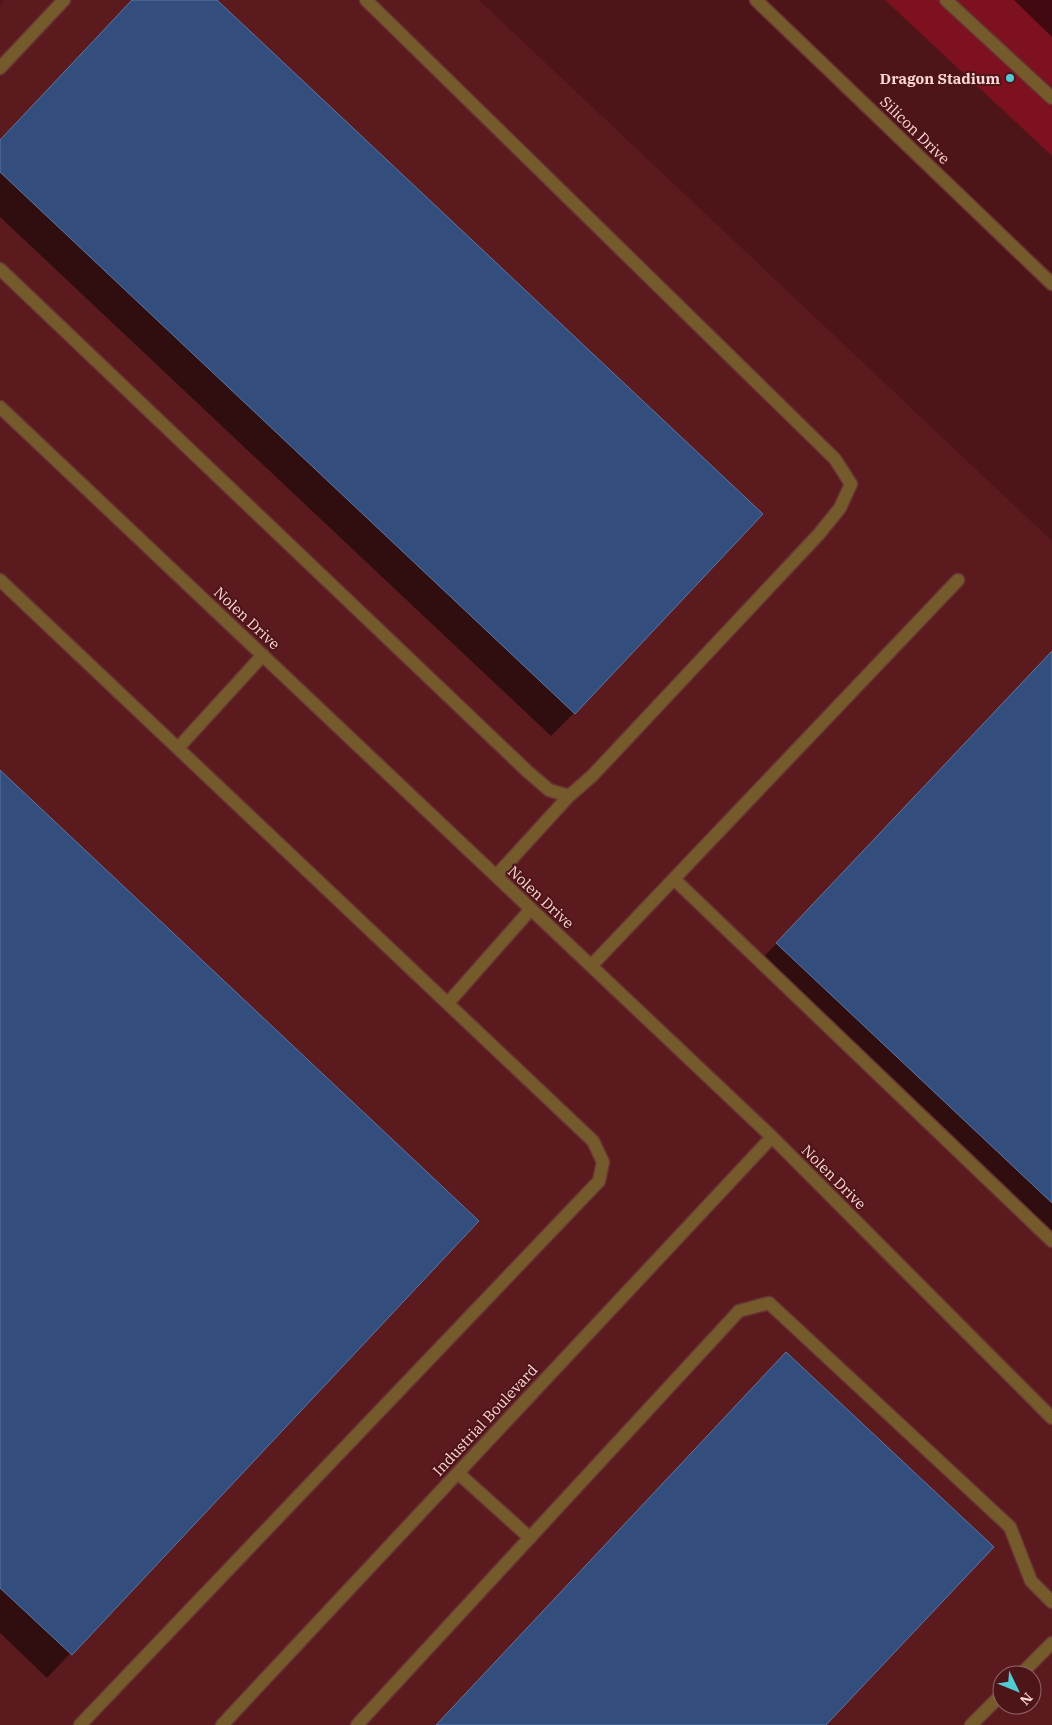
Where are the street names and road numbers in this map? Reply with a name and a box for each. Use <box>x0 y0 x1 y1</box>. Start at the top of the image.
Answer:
street label: Silicon Drive <box>876 92 954 168</box>
street label: Nolen Drive <box>210 583 284 653</box>
street label: Nolen Drive <box>504 862 578 932</box>
street label: Nolen Drive <box>798 1141 870 1213</box>
street label: Industrial Boulevard <box>428 1360 542 1480</box>

